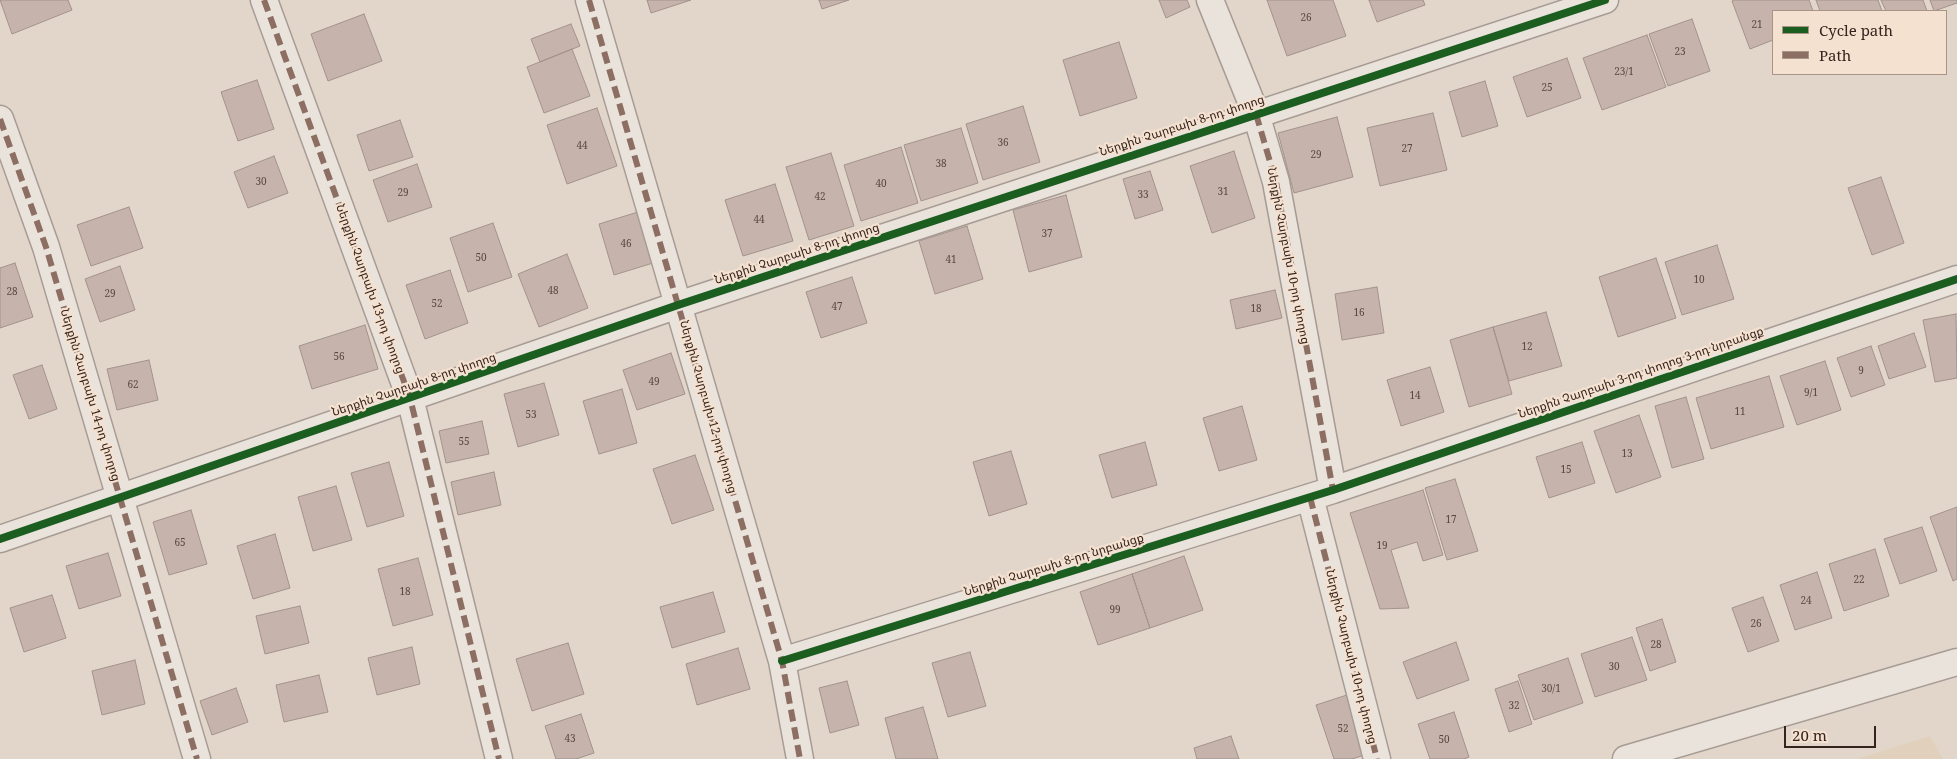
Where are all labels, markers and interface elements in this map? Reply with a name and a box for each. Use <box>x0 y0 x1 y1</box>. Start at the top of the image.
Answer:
legend <box>1772 10 1947 75</box>
house number: 26 <box>1300 12 1312 24</box>
house number: 21 <box>1751 19 1763 31</box>
text: Cycle path <box>1819 20 1893 40</box>
text: Path <box>1819 45 1851 65</box>
house number: 23 <box>1674 46 1686 58</box>
house number: 23/1 <box>1614 66 1634 78</box>
house number: 25 <box>1541 82 1553 94</box>
street label: Ներքին Չարբախ 8-րդ փողոց <box>1098 92 1266 160</box>
house number: 36 <box>997 137 1009 149</box>
house number: 44 <box>576 140 588 152</box>
house number: 27 <box>1401 143 1413 155</box>
house number: 29 <box>1310 149 1322 161</box>
house number: 38 <box>935 158 947 170</box>
street label: Ներքին Չարբախ 10-րդ փողոց <box>1264 167 1312 345</box>
house number: 30 <box>255 176 267 188</box>
house number: 40 <box>875 178 887 190</box>
house number: 31 <box>1217 186 1229 198</box>
house number: 29 <box>397 187 409 199</box>
house number: 33 <box>1137 189 1149 201</box>
house number: 42 <box>814 191 826 203</box>
street label: Ներքին Չարբախ 13-րդ փողոց <box>333 202 407 376</box>
house number: 44 <box>753 214 765 226</box>
street label: Ներքին Չարբախ 8-րդ փողոց <box>713 220 881 288</box>
house number: 37 <box>1041 228 1053 240</box>
house number: 46 <box>620 238 632 250</box>
house number: 50 <box>475 252 487 264</box>
house number: 41 <box>945 254 957 266</box>
house number: 10 <box>1693 274 1705 286</box>
house number: 48 <box>547 285 559 297</box>
house number: 28 <box>6 286 18 298</box>
house number: 29 <box>104 288 116 300</box>
house number: 52 <box>431 298 443 310</box>
house number: 47 <box>831 301 843 313</box>
house number: 18 <box>1250 303 1262 315</box>
street label: Ներքին Չարբախ 14-րդ փողոց <box>57 307 123 483</box>
house number: 16 <box>1353 307 1365 319</box>
street label: Ներքին Չարբախ 12-րդ փողոց <box>676 319 740 495</box>
street label: Ներքին Չարբախ 3-րդ փողոց 3-րդ նրբանցք <box>1517 324 1765 422</box>
house number: 12 <box>1521 341 1533 353</box>
street label: Ներքին Չարբախ 8-րդ փողոց <box>330 350 498 420</box>
house number: 56 <box>333 351 345 363</box>
house number: 9 <box>1858 365 1864 377</box>
house number: 49 <box>648 376 660 388</box>
house number: 62 <box>127 379 139 391</box>
house number: 9/1 <box>1804 387 1818 399</box>
house number: 14 <box>1409 390 1421 402</box>
house number: 11 <box>1734 406 1746 418</box>
house number: 53 <box>525 409 537 421</box>
house number: 55 <box>458 436 470 448</box>
house number: 13 <box>1621 448 1633 460</box>
house number: 15 <box>1560 464 1572 476</box>
house number: 17 <box>1445 514 1457 526</box>
street label: Ներքին Չարբախ 8-րդ նրբանցք <box>962 531 1146 599</box>
house number: 65 <box>174 537 186 549</box>
house number: 19 <box>1376 540 1388 552</box>
street label: Ներքին Չարբախ 10-րդ փողոց <box>1322 568 1380 746</box>
house number: 22 <box>1853 574 1865 586</box>
house number: 18 <box>399 586 411 598</box>
house number: 24 <box>1800 595 1812 607</box>
house number: 99 <box>1109 604 1121 616</box>
house number: 26 <box>1750 618 1762 630</box>
house number: 28 <box>1650 639 1662 651</box>
house number: 30 <box>1608 661 1620 673</box>
house number: 30/1 <box>1541 683 1561 695</box>
house number: 32 <box>1508 700 1520 712</box>
scale bar <box>1787 716 1880 748</box>
house number: 52 <box>1337 723 1349 735</box>
text: 20 m <box>1792 725 1827 745</box>
house number: 43 <box>564 733 576 745</box>
house number: 50 <box>1438 734 1450 746</box>

